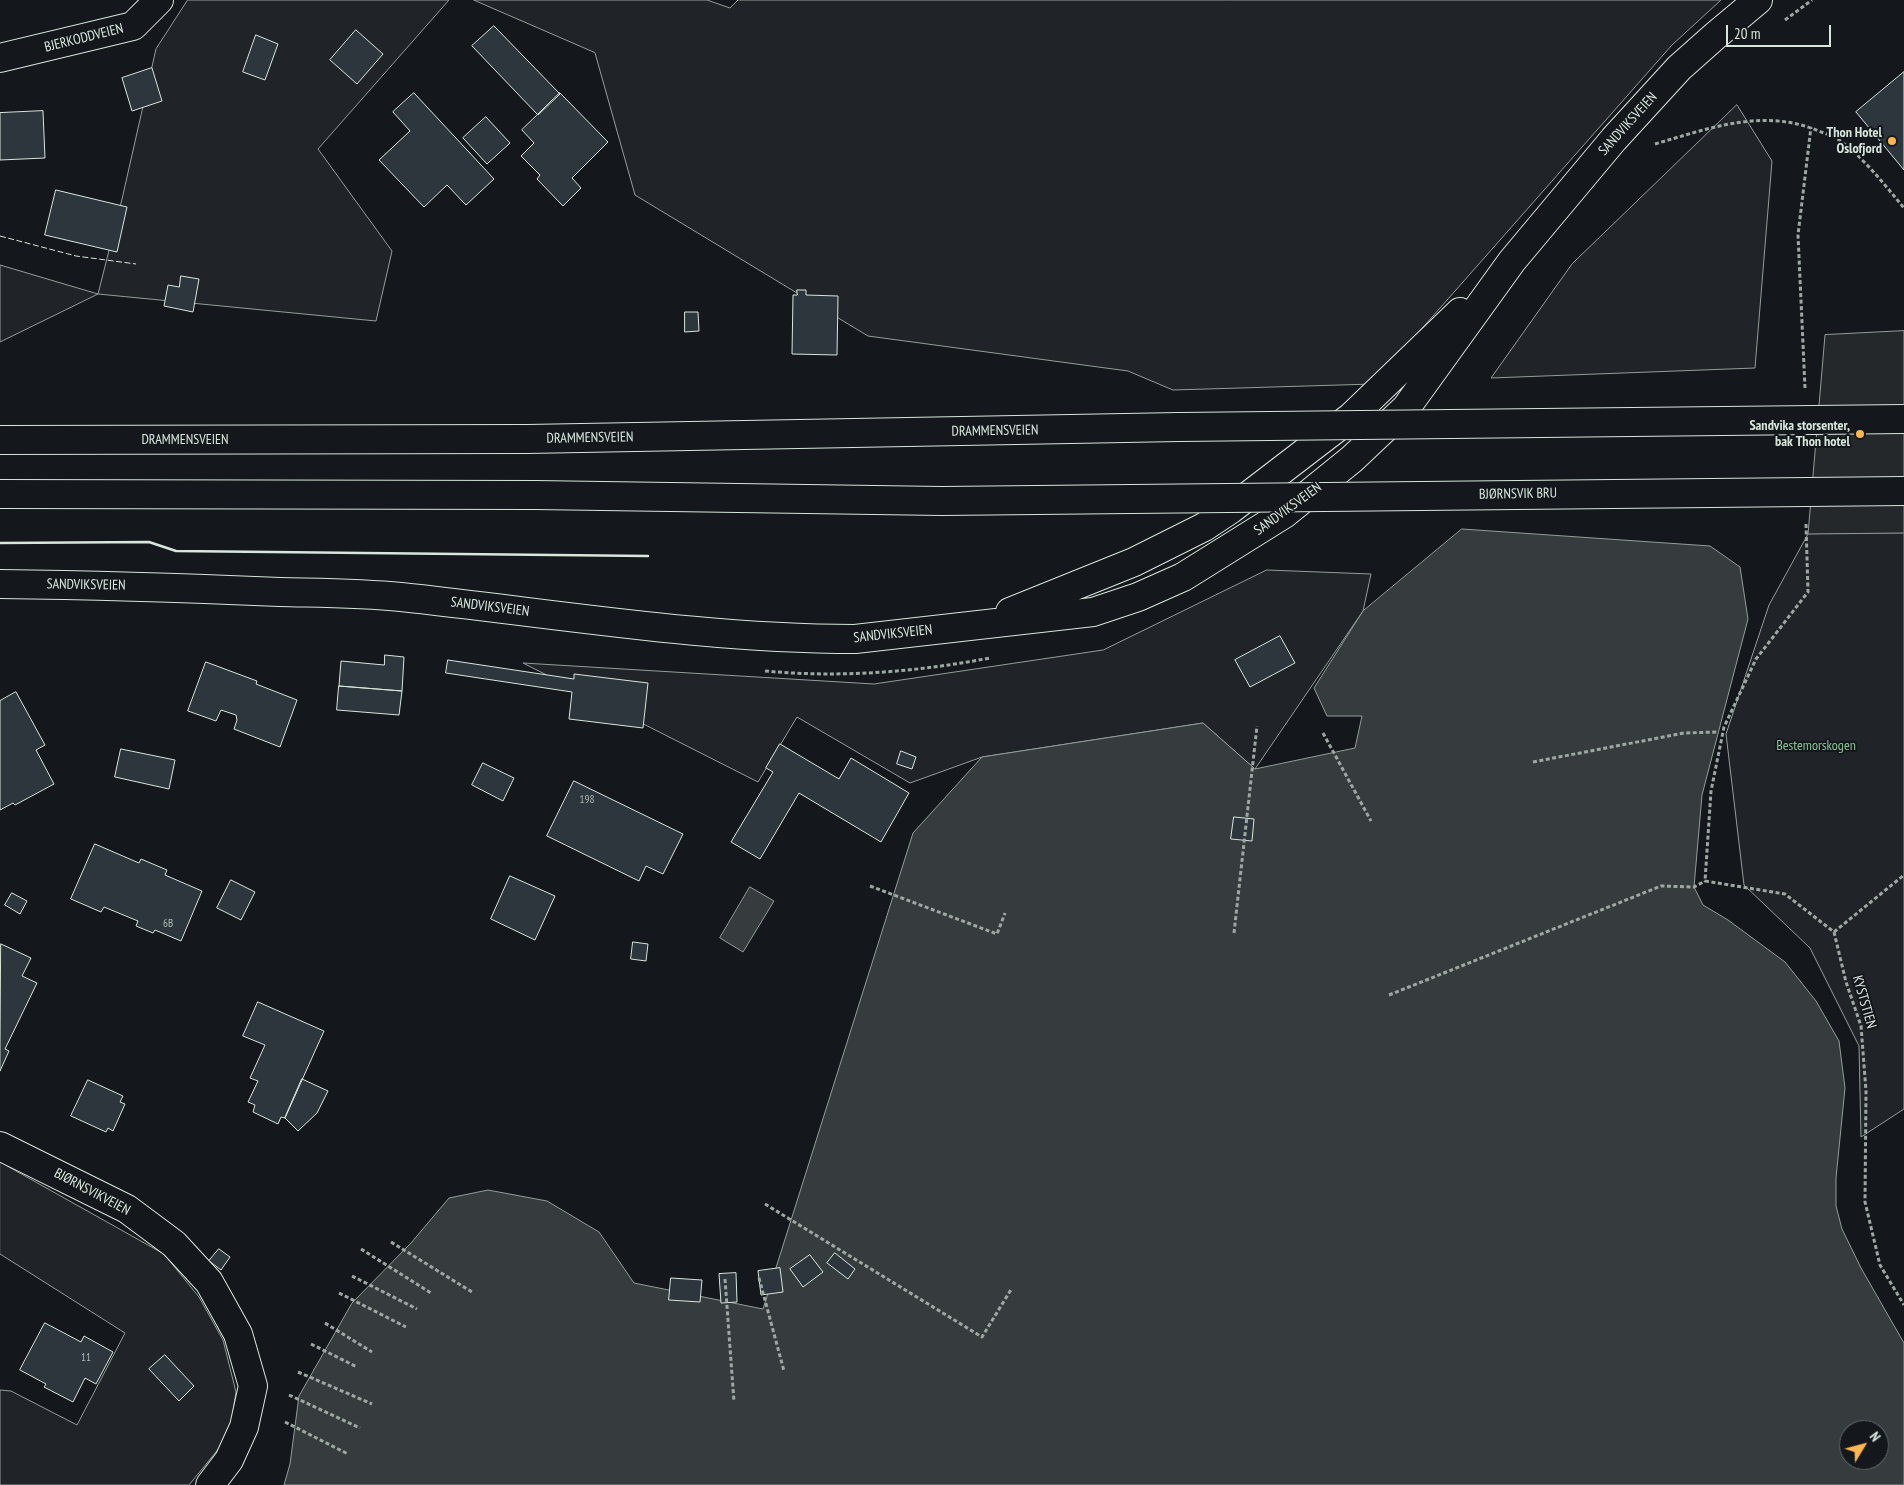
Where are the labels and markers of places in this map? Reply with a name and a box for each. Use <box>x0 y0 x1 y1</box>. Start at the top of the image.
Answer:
place label: Thon Hotel Oslofjord <box>1827 125 1882 158</box>
marker: Thon Hotel Oslofjord <box>1886 135 1898 147</box>
place label: Sandvika storsenter, bak Thon hotel <box>1749 418 1850 451</box>
marker: Sandvika storsenter, bak Thon hotel <box>1854 428 1866 440</box>

